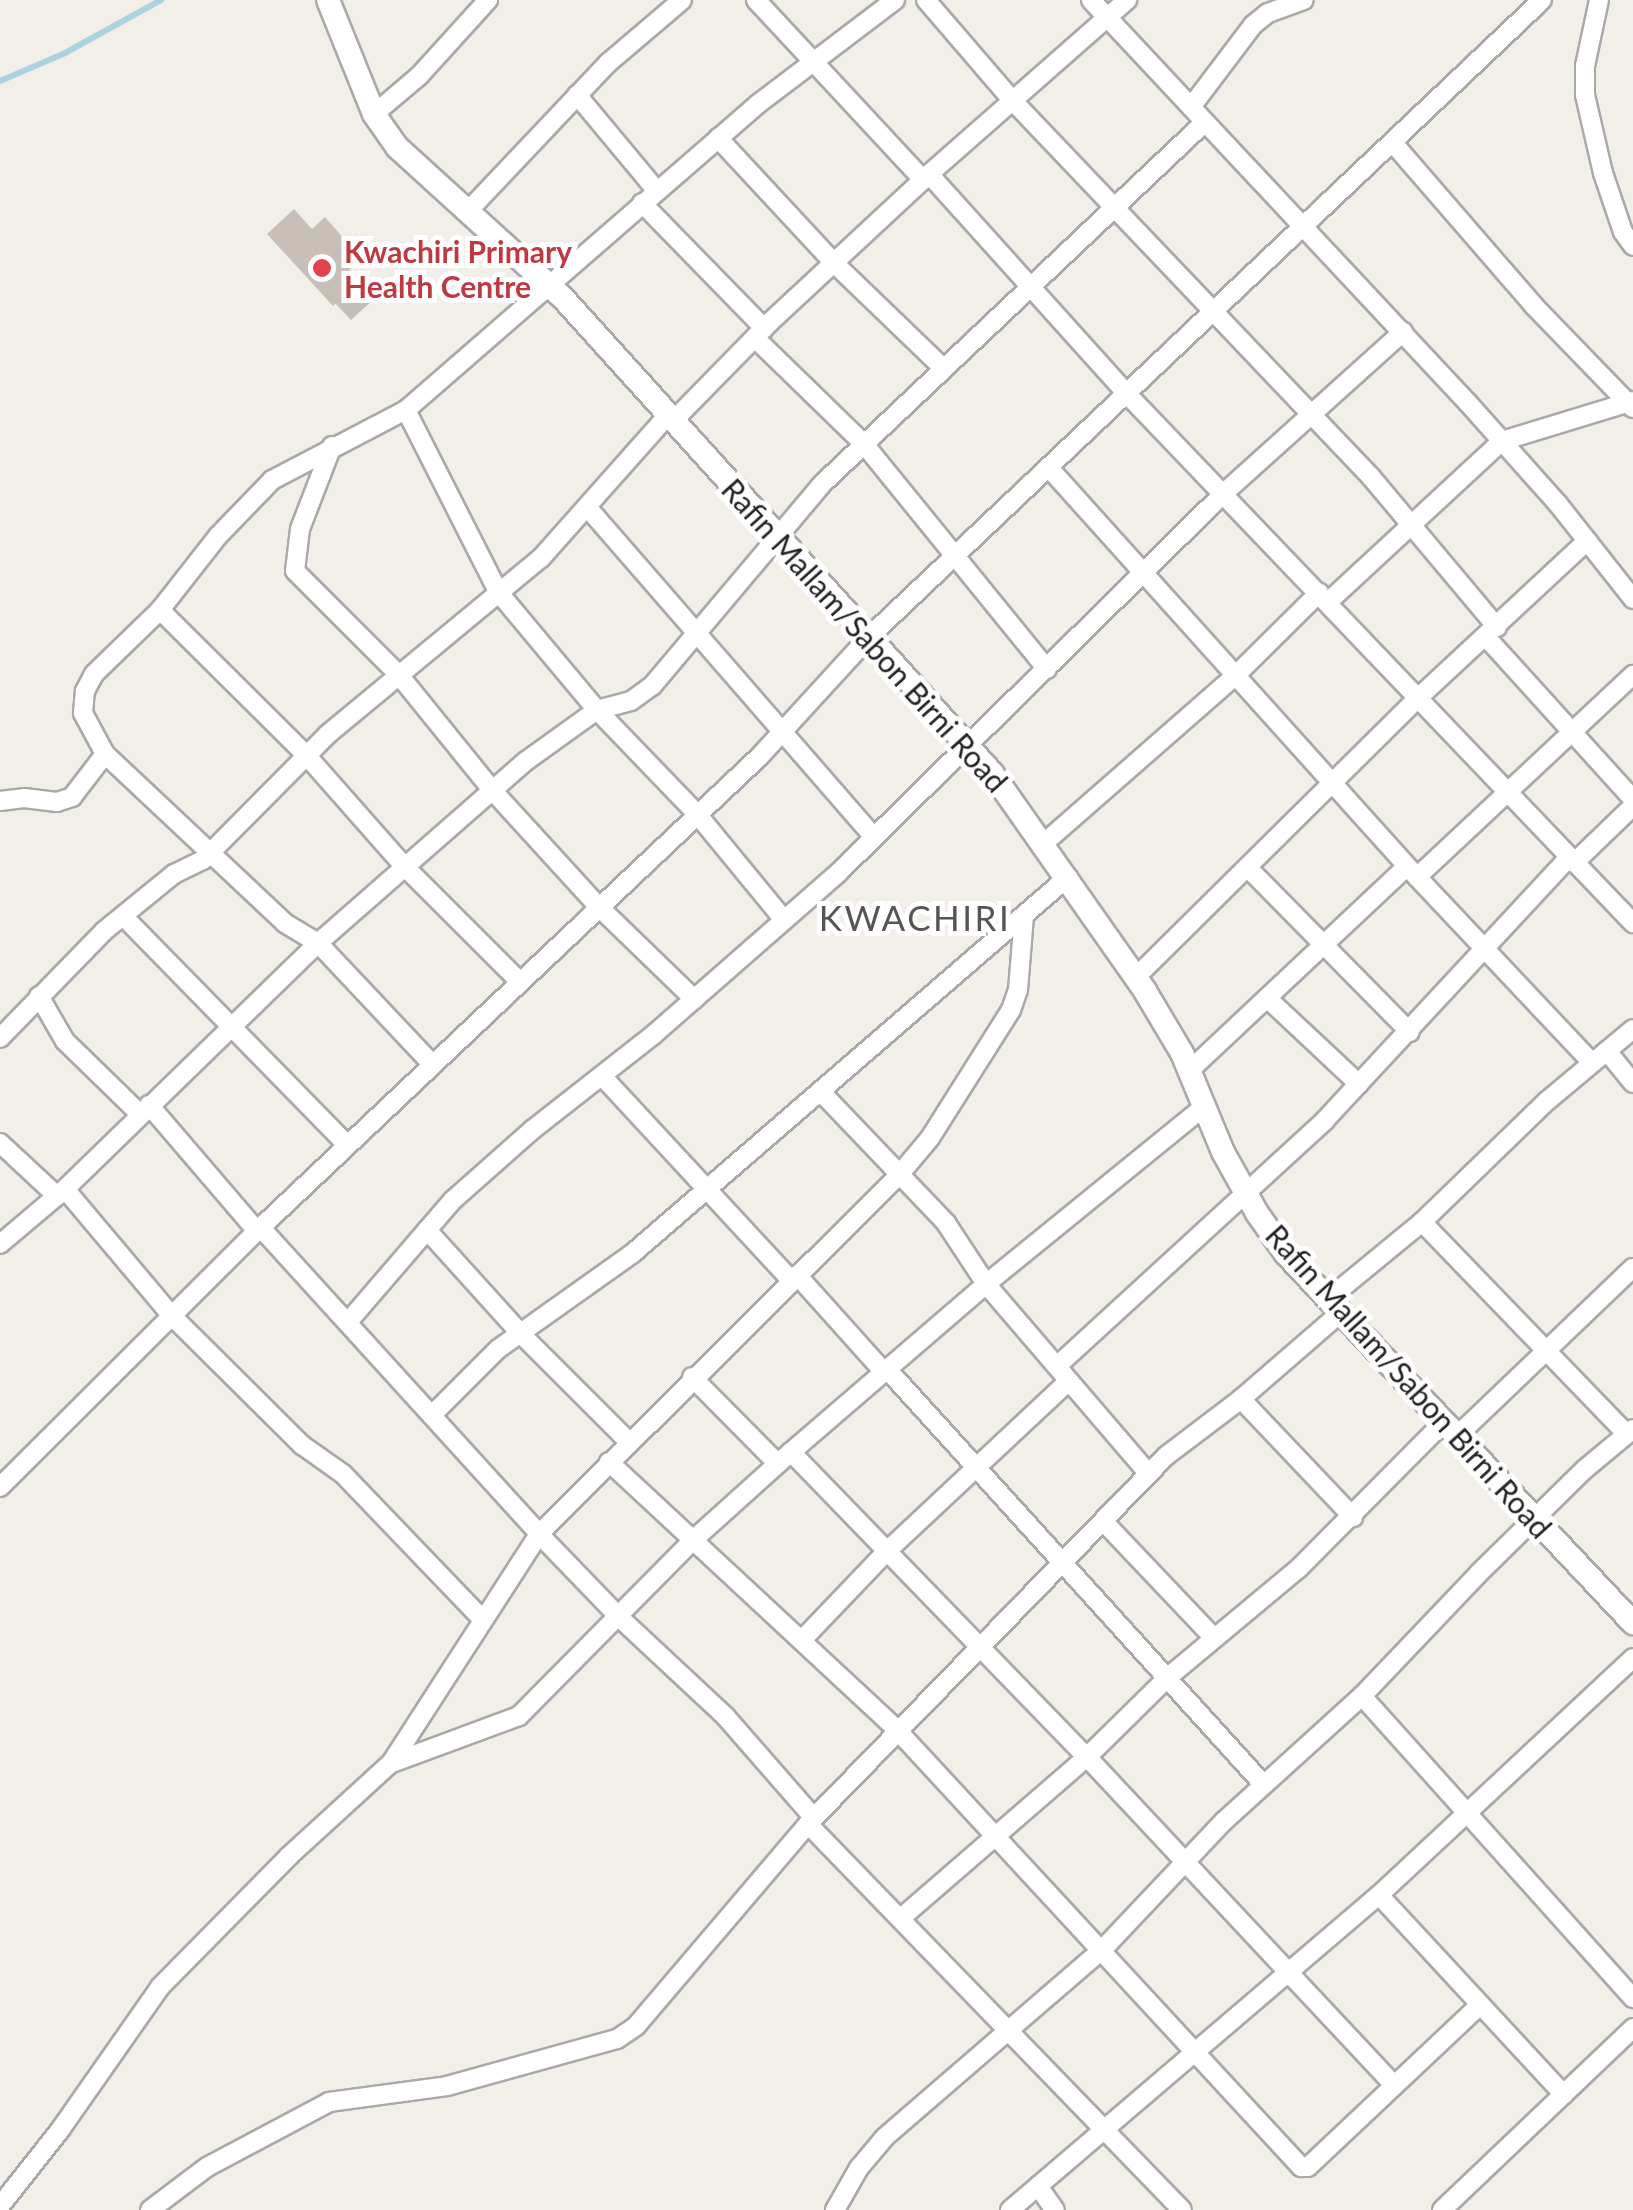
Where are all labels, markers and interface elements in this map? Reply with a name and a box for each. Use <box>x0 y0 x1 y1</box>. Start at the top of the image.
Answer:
place label: Kwachiri Primary Health Centre <box>344 233 572 304</box>
marker: Kwachiri Primary Health Centre <box>309 255 335 281</box>
street label: Rafin Mallam/Sabon Birni Road <box>715 471 1015 799</box>
district label: KWACHIRI <box>819 896 1011 938</box>
street label: Rafin Mallam/Sabon Birni Road <box>1259 1217 1559 1545</box>

